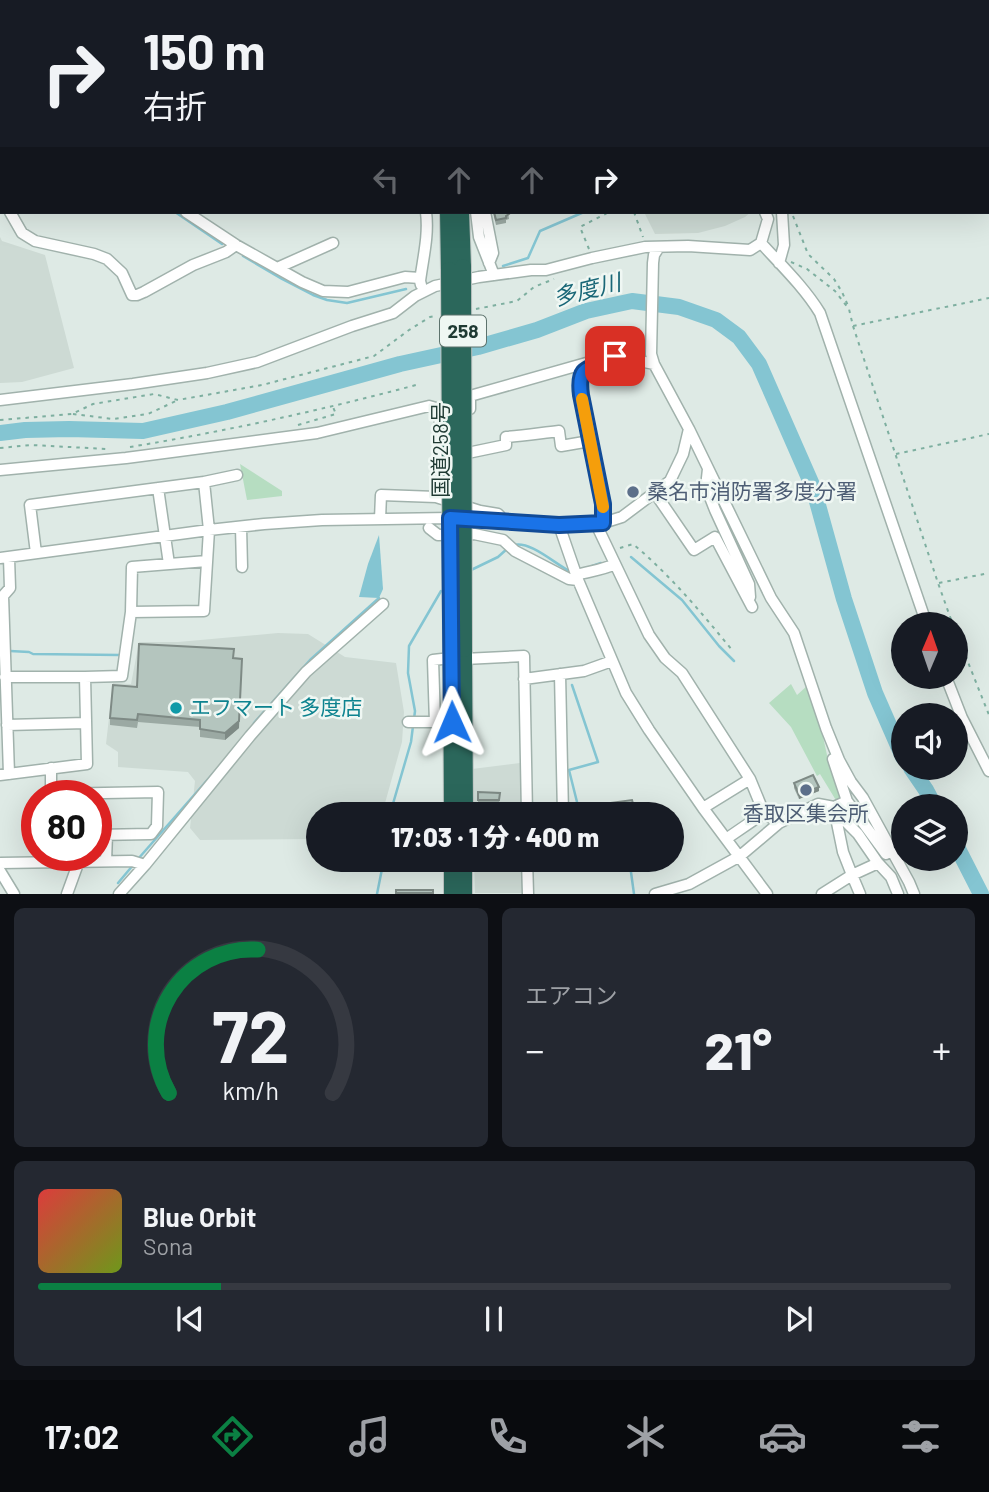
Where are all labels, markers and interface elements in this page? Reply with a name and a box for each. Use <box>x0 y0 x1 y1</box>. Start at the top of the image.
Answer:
text: 150 m <box>143 21 265 80</box>
icon: right <box>28 28 119 119</box>
text: 右折 <box>143 86 207 124</box>
icon: left <box>367 161 405 199</box>
icon: ahead <box>440 161 478 199</box>
icon: ahead <box>513 161 551 199</box>
icon: right <box>586 161 624 199</box>
water label: 多度川 <box>550 266 627 311</box>
road number: 258 <box>440 316 486 346</box>
pin <box>585 326 645 386</box>
icon: arrive <box>596 337 634 375</box>
street label: 国道258号 <box>427 402 452 498</box>
place label: 桑名市消防署多度分署 <box>647 478 857 503</box>
marker: 桑名市消防署多度分署 <box>625 484 641 500</box>
north arrow <box>891 612 968 690</box>
map controls <box>891 612 968 871</box>
position arrow <box>415 685 489 759</box>
place label: エフマート 多度店 <box>190 694 362 719</box>
marker: エフマート 多度店 <box>168 700 184 716</box>
button: sound <box>891 703 968 780</box>
speed limit sign: 80 <box>21 780 112 871</box>
marker: 香取区集会所 <box>798 782 814 798</box>
button: layers <box>891 794 968 871</box>
place label: 香取区集会所 <box>743 800 869 825</box>
text: 17:03 · 1 分 · 400 m <box>391 821 599 852</box>
text: エアコン <box>526 981 618 1009</box>
text: 72 <box>212 991 289 1079</box>
text: 21° <box>705 1018 772 1080</box>
text: − <box>526 1026 545 1072</box>
text: + <box>932 1026 951 1072</box>
text: km/h <box>222 1075 279 1105</box>
text: Blue Orbit <box>143 1201 256 1232</box>
text: Sona <box>143 1232 193 1260</box>
icon: previous <box>171 1300 209 1338</box>
icon: pause <box>475 1300 513 1338</box>
icon: next <box>780 1300 818 1338</box>
icon: directions <box>208 1412 257 1461</box>
icon: music <box>345 1412 394 1461</box>
icon: phone <box>483 1412 532 1461</box>
icon: climate <box>621 1412 670 1461</box>
icon: car <box>758 1412 807 1461</box>
icon: filters <box>896 1412 945 1461</box>
text: 17:02 <box>44 1417 119 1455</box>

